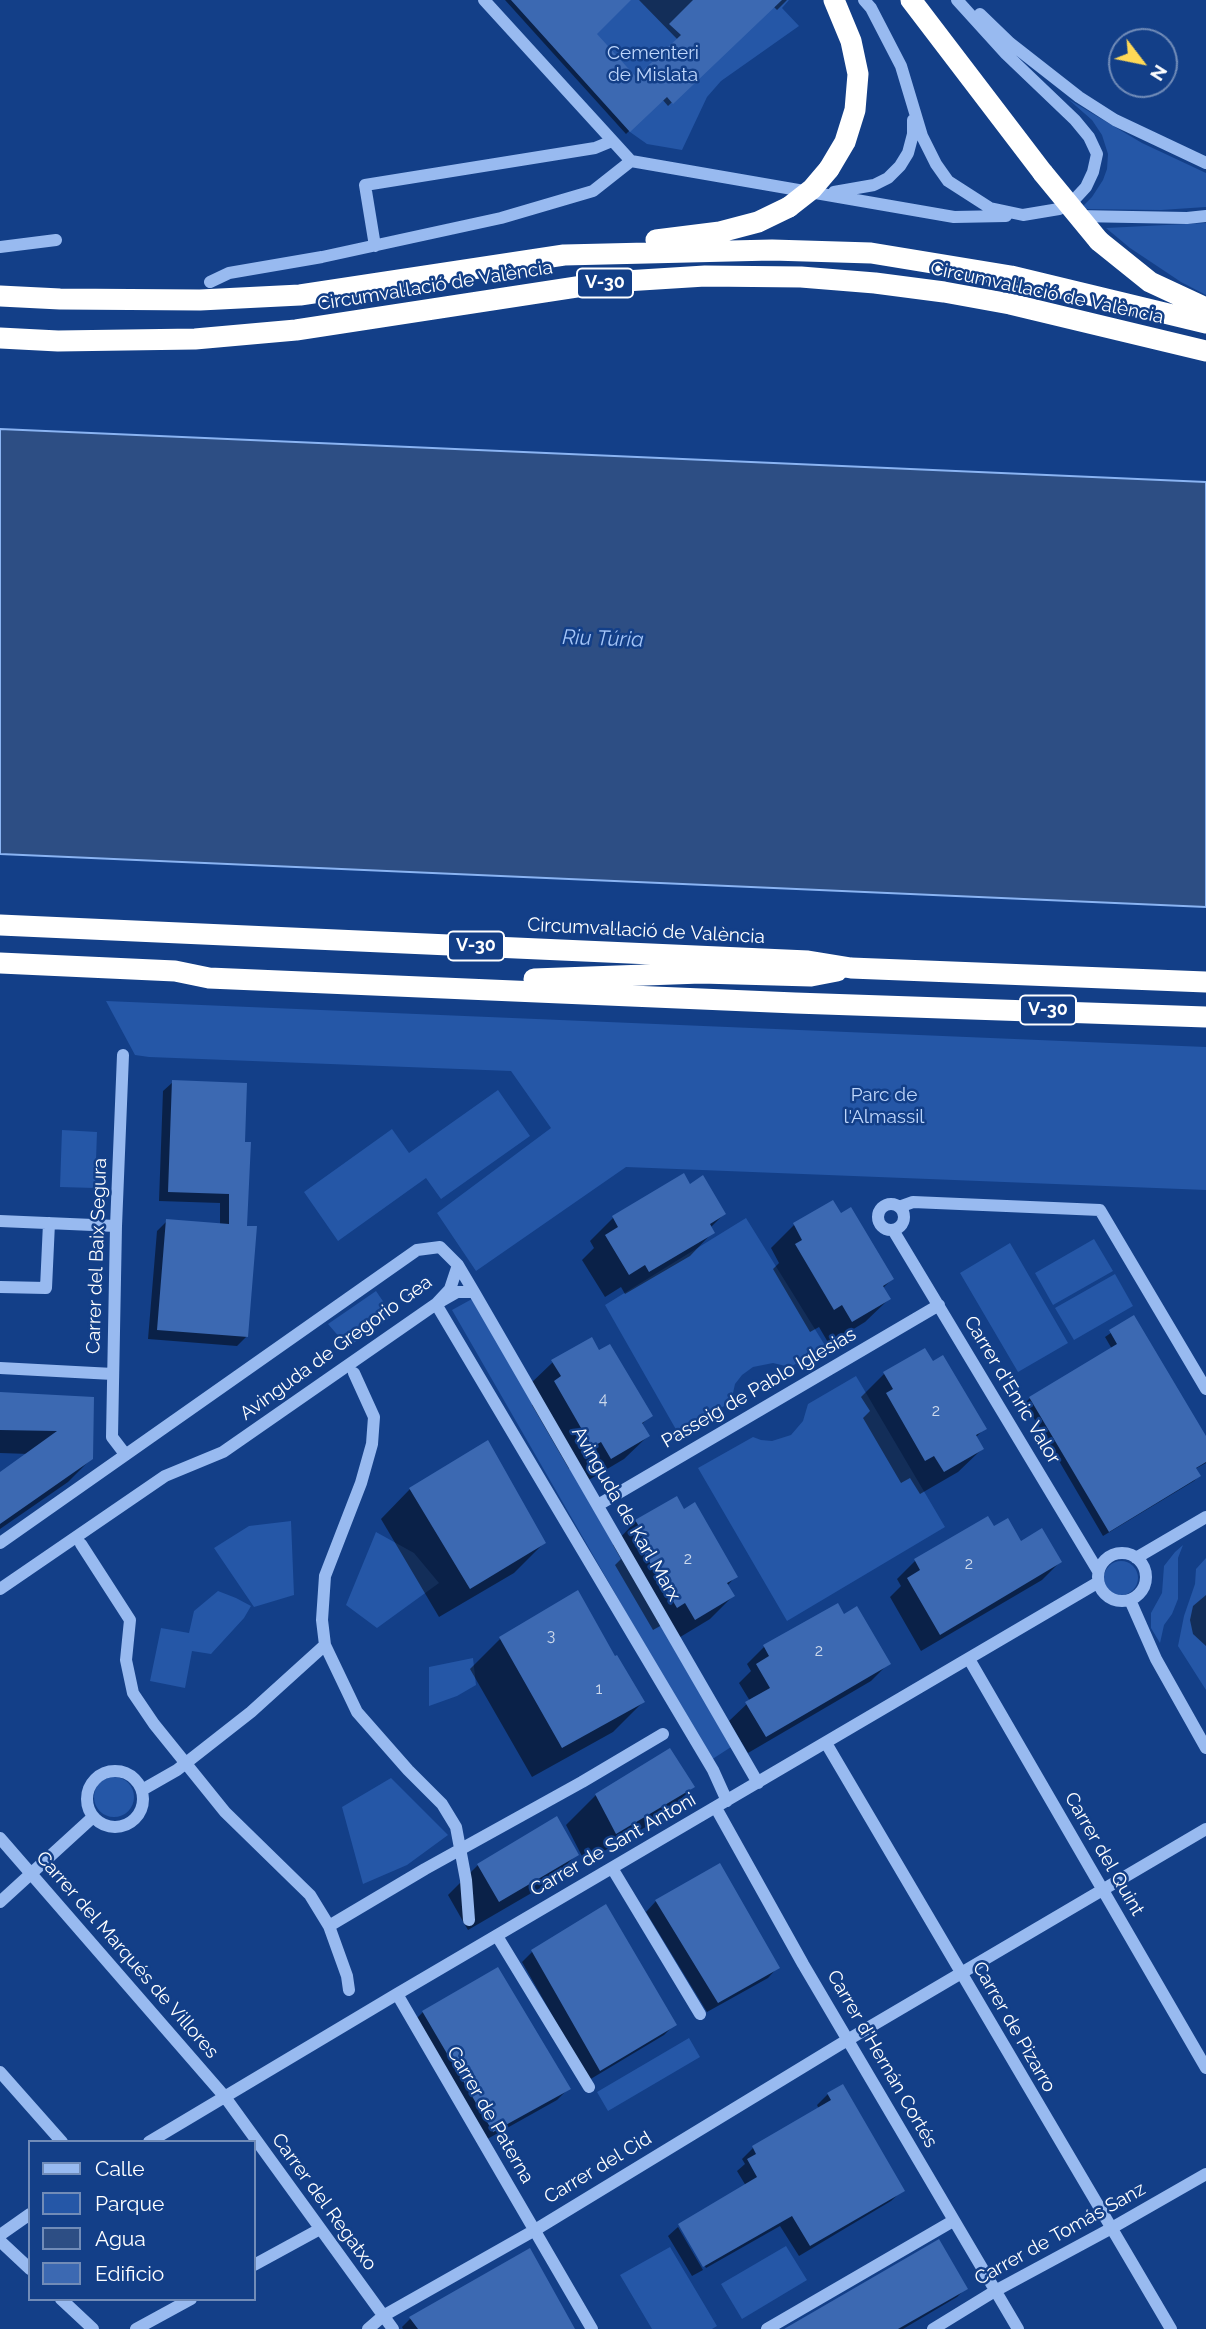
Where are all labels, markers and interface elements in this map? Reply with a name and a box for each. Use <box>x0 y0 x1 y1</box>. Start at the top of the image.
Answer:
north arrow <box>1108 28 1178 98</box>
park label: Cementeri de Mislata <box>607 42 699 86</box>
text: N <box>1146 61 1172 85</box>
street label: Circumval·lació de València <box>316 256 554 316</box>
street label: Circumval·lació de València <box>928 257 1166 329</box>
road number: V-30 <box>577 268 633 298</box>
water label: Riu Túria <box>562 625 644 653</box>
street label: Circumval·lació de València <box>527 913 765 949</box>
road number: V-30 <box>448 931 504 960</box>
road number: V-30 <box>1020 995 1076 1024</box>
park label: Parc de l'Almassil <box>844 1084 924 1128</box>
street label: Carrer del Baix Segura <box>82 1157 112 1355</box>
street label: Avinguda de Gregorio Gea <box>236 1271 436 1425</box>
street label: Carrer d'Enric Valor <box>959 1312 1065 1468</box>
street label: Passeig de Pablo Iglesias <box>658 1323 860 1453</box>
house number: 4 <box>599 1389 607 1409</box>
house number: 2 <box>932 1401 940 1421</box>
street label: Avinguda de Karl Marx <box>567 1423 685 1605</box>
house number: 2 <box>684 1549 692 1569</box>
house number: 2 <box>965 1554 973 1574</box>
house number: 3 <box>547 1626 555 1646</box>
house number: 2 <box>815 1641 823 1661</box>
house number: 1 <box>596 1679 602 1699</box>
street label: Carrer de Sant Antoni <box>526 1788 700 1902</box>
street label: Carrer del Quint <box>1059 1788 1149 1920</box>
street label: Carrer del Marqués de Villores <box>31 1847 223 2063</box>
street label: Carrer de Pizarro <box>967 1958 1061 2096</box>
street label: Carrer d'Hernán Cortés <box>822 1966 942 2152</box>
street label: Carrer de Paterna <box>442 2042 538 2188</box>
street label: Carrer del Cid <box>540 2127 656 2209</box>
street label: Carrer del Regatxo <box>267 2129 381 2275</box>
legend <box>28 2140 256 2301</box>
text: Calle <box>95 2156 145 2181</box>
street label: Carrer de Tomás Sanz <box>971 2178 1149 2290</box>
text: Parque <box>95 2191 164 2216</box>
text: Agua <box>95 2226 146 2251</box>
text: Edificio <box>95 2261 164 2286</box>

